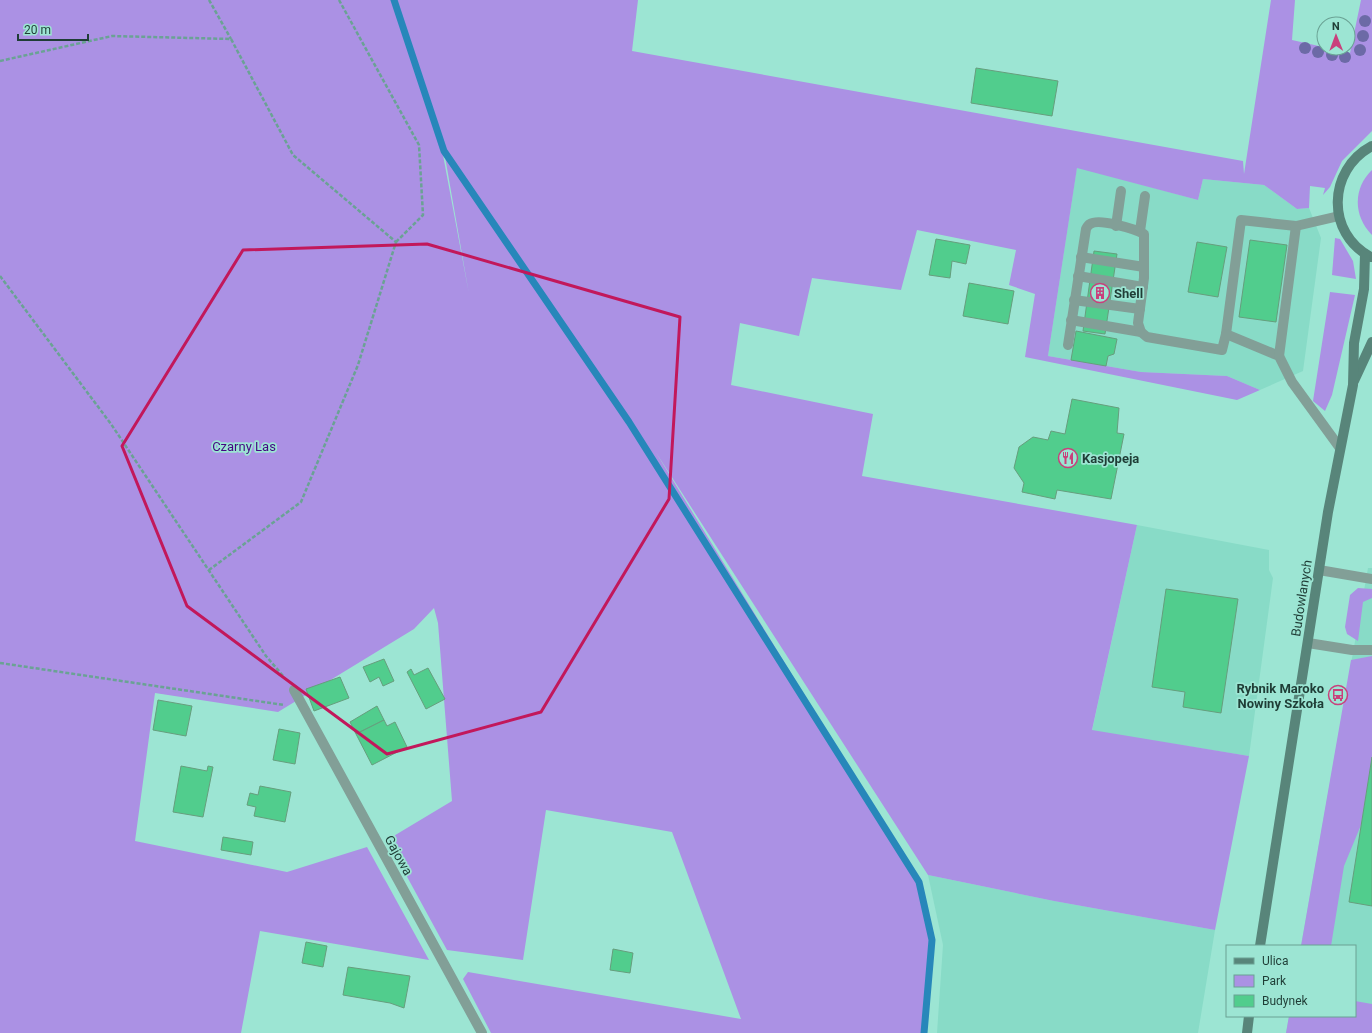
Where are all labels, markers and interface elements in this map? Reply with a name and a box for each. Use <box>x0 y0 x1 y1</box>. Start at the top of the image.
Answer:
scale bar <box>18 16 88 42</box>
north arrow <box>1316 16 1356 56</box>
text: N <box>1332 20 1340 33</box>
text: 20 m <box>24 23 51 37</box>
building icon: Shell <box>1089 282 1111 304</box>
place label: Shell <box>1114 286 1143 301</box>
park label: Czarny Las <box>212 439 276 454</box>
restaurant icon: Kasjopeja <box>1057 447 1079 469</box>
place label: Kasjopeja <box>1082 451 1139 466</box>
street label: Budowlanych <box>1288 559 1315 637</box>
place label: Rybnik Maroko Nowiny Szkoła <box>1236 681 1324 711</box>
bus stop icon: Rybnik Maroko Nowiny Szkoła <box>1327 684 1349 706</box>
street label: Gajowa <box>382 833 416 878</box>
legend <box>1226 945 1356 1017</box>
text: Ulica <box>1262 954 1288 968</box>
text: Park <box>1262 974 1287 988</box>
text: Budynek <box>1262 994 1309 1008</box>

